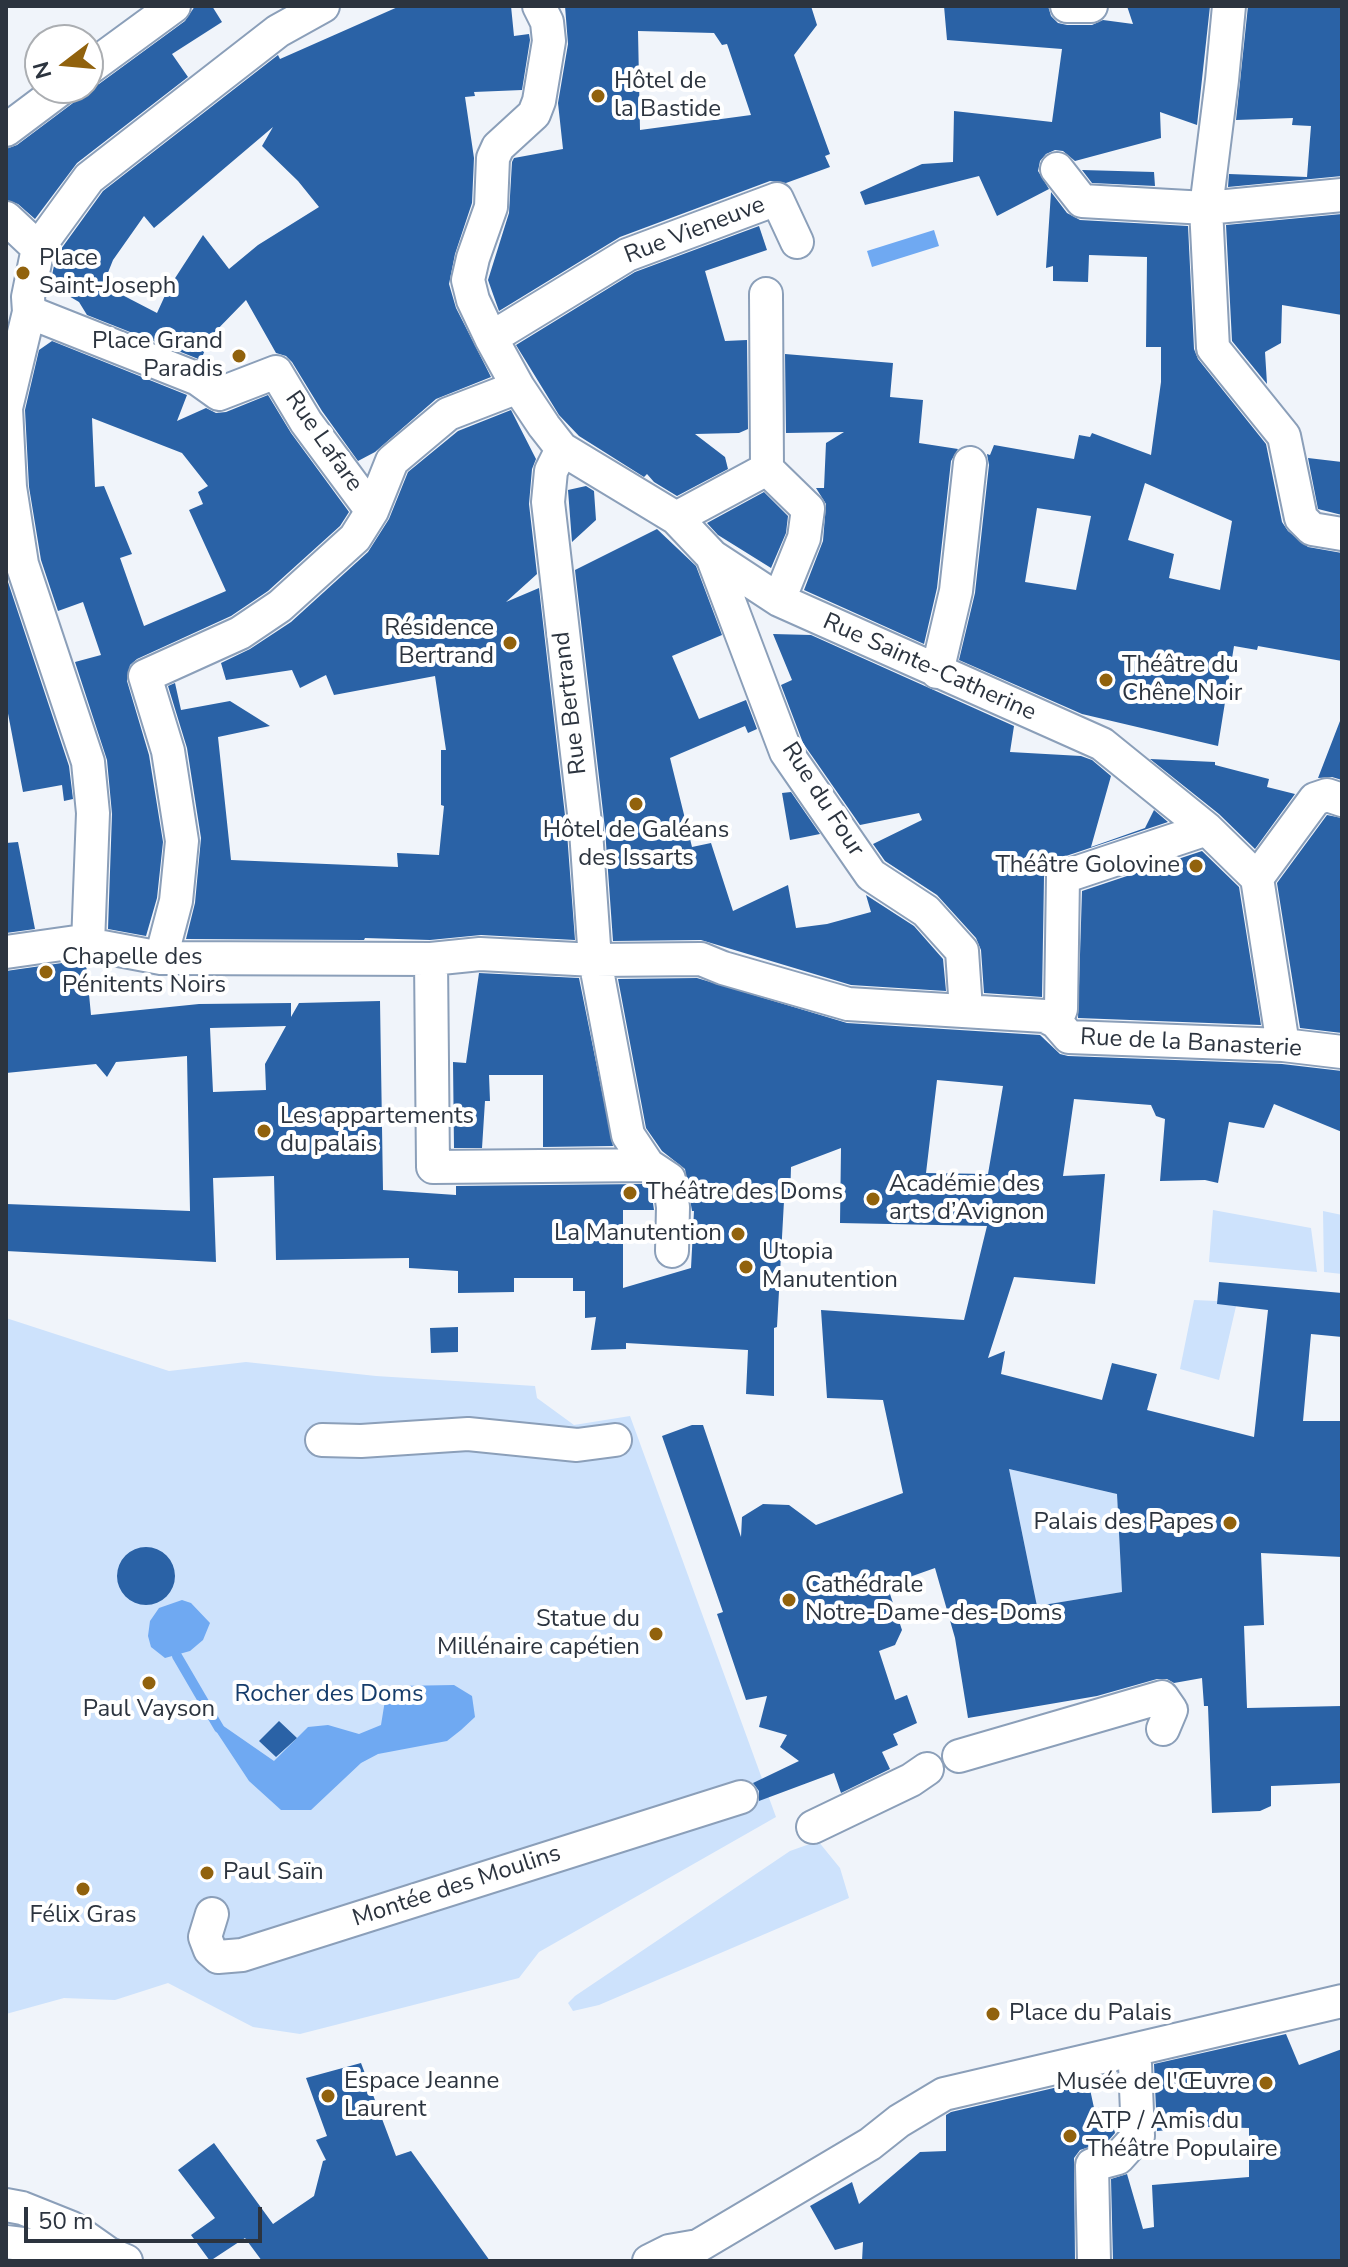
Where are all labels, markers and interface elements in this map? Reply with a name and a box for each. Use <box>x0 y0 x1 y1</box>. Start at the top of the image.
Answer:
north arrow <box>24 24 104 104</box>
text: N <box>26 58 60 82</box>
place label: Hôtel de la Bastide <box>614 68 721 124</box>
marker: Hôtel de la Bastide <box>589 87 607 105</box>
street label: Rue Vieneuve <box>621 191 769 271</box>
place label: Place Saint-Joseph <box>39 245 176 301</box>
marker: Place Saint-Joseph <box>14 264 32 282</box>
place label: Place Grand Paradis <box>92 328 223 384</box>
marker: Place Grand Paradis <box>230 347 248 365</box>
street label: Rue Lafare <box>278 386 368 498</box>
street label: Rue Sainte-Catherine <box>818 608 1040 728</box>
place label: Résidence Bertrand <box>384 615 494 671</box>
street label: Rue Bertrand <box>548 630 594 776</box>
marker: Résidence Bertrand <box>501 634 519 652</box>
place label: Théâtre du Chêne Noir <box>1122 652 1242 708</box>
marker: Théâtre du Chêne Noir <box>1097 671 1115 689</box>
street label: Rue du Four <box>774 738 870 862</box>
marker: Hôtel de Galéans des Issarts <box>627 795 645 813</box>
place label: Hôtel de Galéans des Issarts <box>543 817 729 873</box>
place label: Théâtre Golovine <box>995 852 1180 880</box>
marker: Théâtre Golovine <box>1187 857 1205 875</box>
place label: Chapelle des Pénitents Noirs <box>62 944 226 1000</box>
marker: Chapelle des Pénitents Noirs <box>37 963 55 981</box>
street label: Rue de la Banasterie <box>1079 1024 1303 1064</box>
place label: Les appartements du palais <box>280 1103 474 1159</box>
marker: Les appartements du palais <box>255 1122 273 1140</box>
place label: Académie des arts d’Avignon <box>889 1171 1045 1227</box>
place label: Théâtre des Doms <box>646 1179 843 1207</box>
marker: Théâtre des Doms <box>621 1184 639 1202</box>
marker: Académie des arts d’Avignon <box>864 1190 882 1208</box>
place label: La Manutention <box>554 1220 722 1248</box>
marker: La Manutention <box>729 1225 747 1243</box>
place label: Utopia Manutention <box>762 1239 898 1295</box>
marker: Utopia Manutention <box>737 1258 755 1276</box>
place label: Palais des Papes <box>1033 1509 1214 1537</box>
marker: Palais des Papes <box>1221 1514 1239 1532</box>
place label: Cathédrale Notre-Dame-des-Doms <box>805 1572 1062 1628</box>
marker: Cathédrale Notre-Dame-des-Doms <box>780 1591 798 1609</box>
place label: Statue du Millénaire capétien <box>437 1606 640 1662</box>
marker: Statue du Millénaire capétien <box>647 1625 665 1643</box>
marker: Paul Vayson <box>140 1674 158 1692</box>
park label: Rocher des Doms <box>234 1681 424 1709</box>
place label: Paul Vayson <box>83 1696 215 1724</box>
street label: Montée des Moulins <box>349 1840 565 1934</box>
place label: Paul Saïn <box>223 1859 324 1887</box>
marker: Paul Saïn <box>198 1864 216 1882</box>
marker: Félix Gras <box>74 1880 92 1898</box>
place label: Félix Gras <box>29 1902 137 1930</box>
place label: Place du Palais <box>1009 2000 1172 2028</box>
marker: Place du Palais <box>984 2005 1002 2023</box>
place label: Espace Jeanne Laurent <box>344 2068 499 2124</box>
place label: Musée de l'Œuvre <box>1056 2069 1250 2097</box>
marker: Musée de l'Œuvre <box>1257 2074 1275 2092</box>
marker: Espace Jeanne Laurent <box>319 2087 337 2105</box>
place label: ATP / Amis du Théâtre Populaire <box>1086 2108 1277 2164</box>
marker: ATP / Amis du Théâtre Populaire <box>1061 2127 1079 2145</box>
scale bar <box>28 2191 266 2241</box>
text: 50 m <box>38 2205 94 2237</box>

